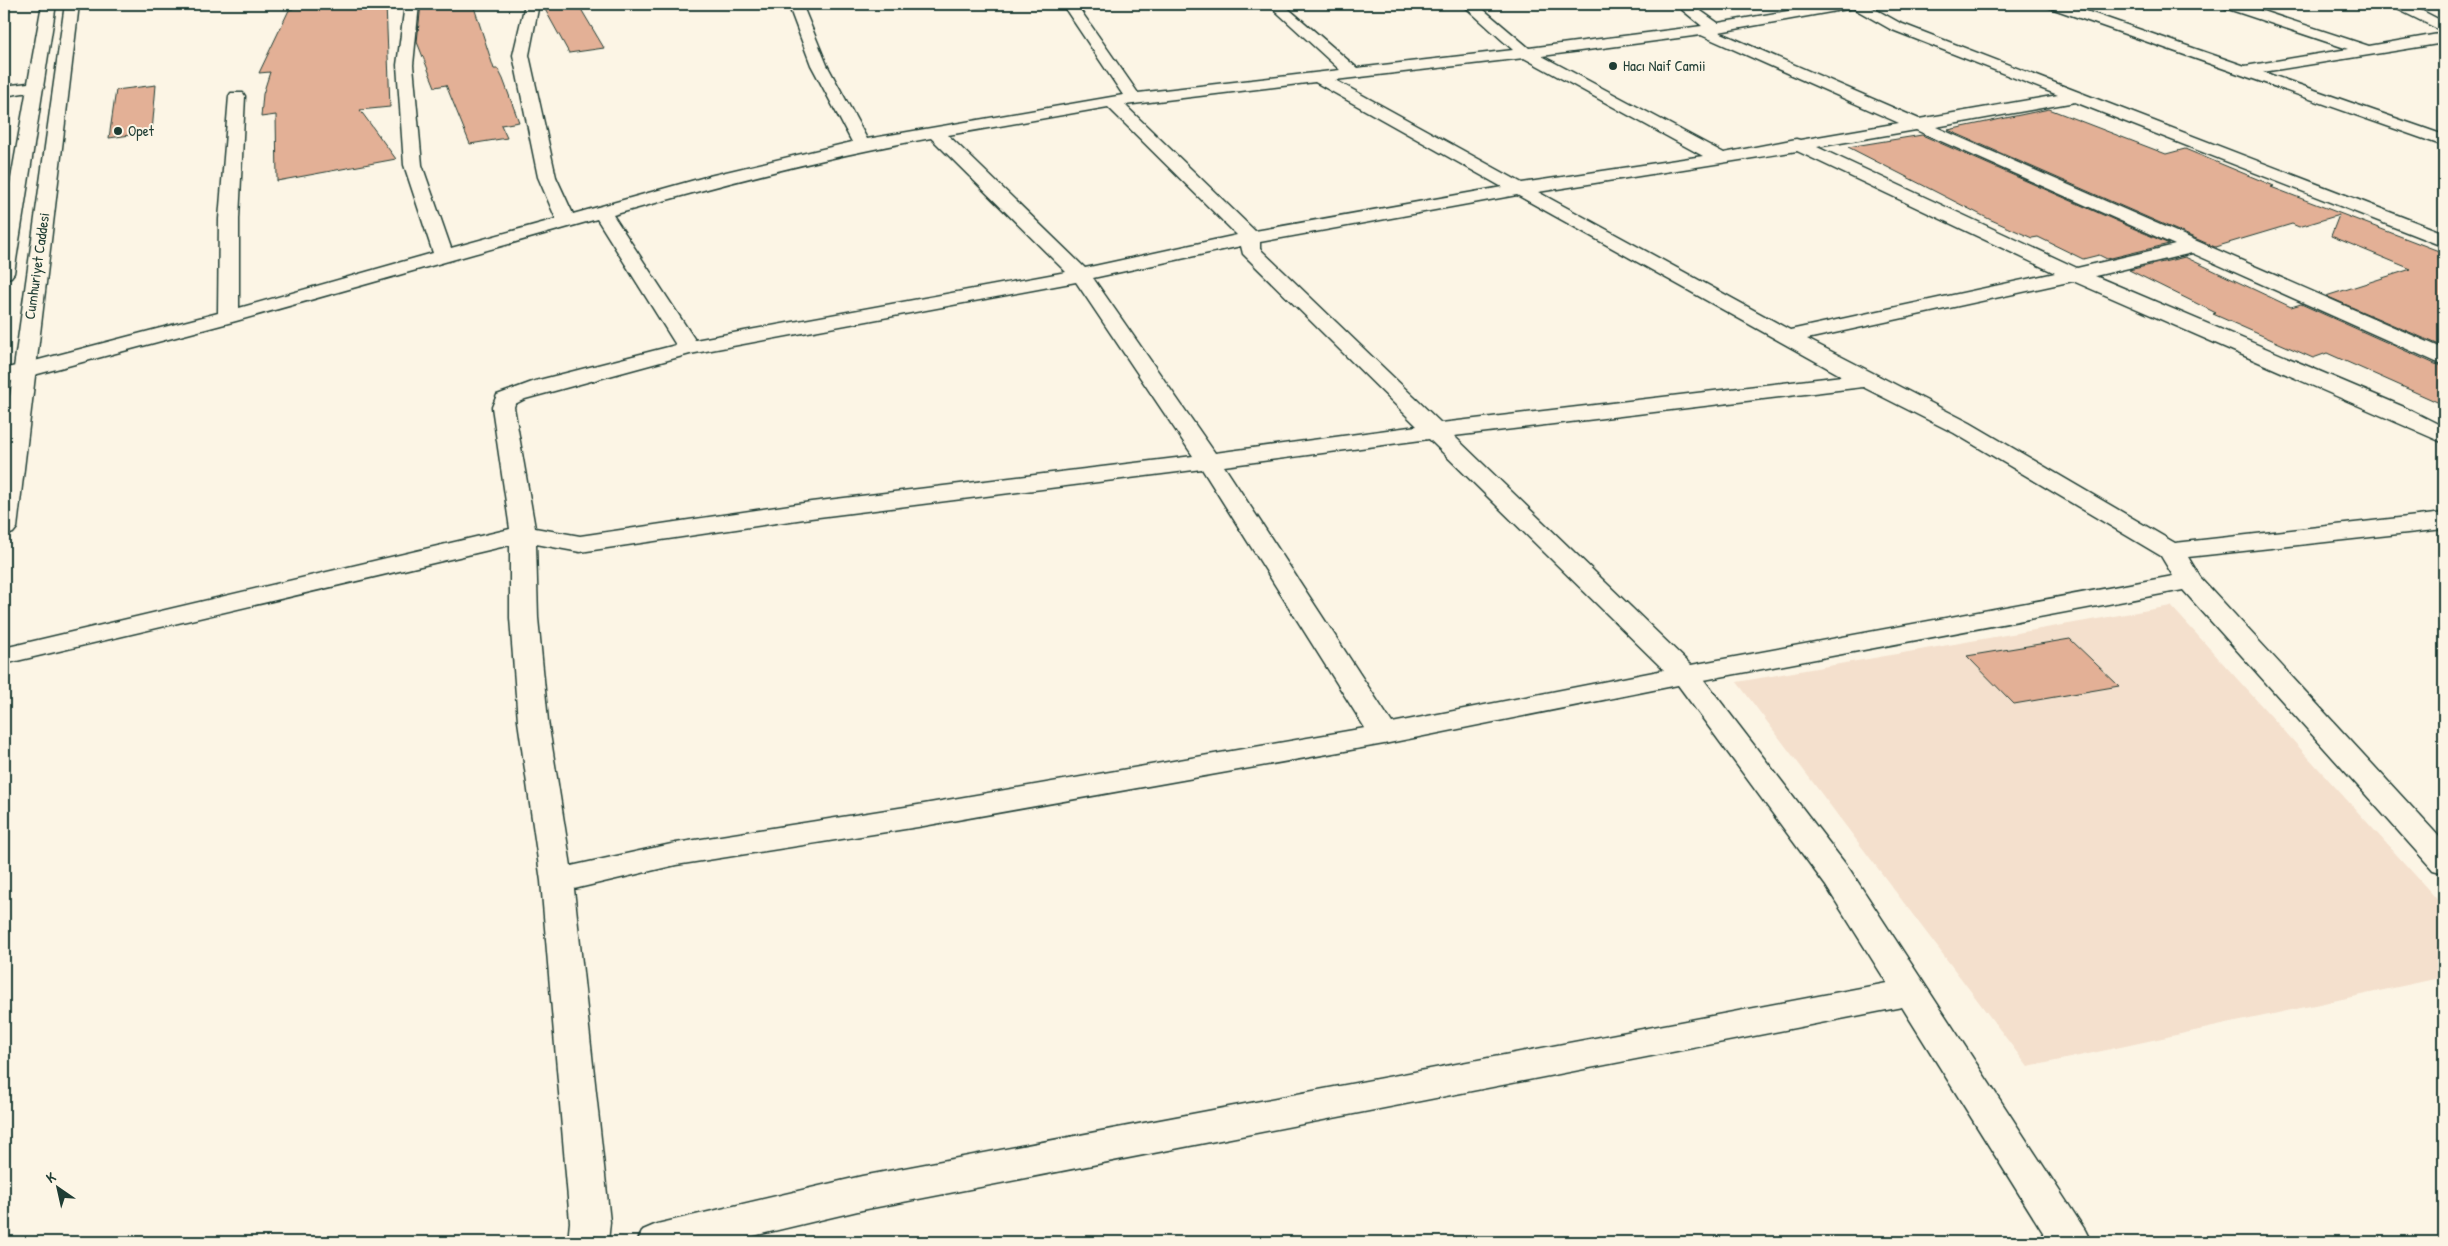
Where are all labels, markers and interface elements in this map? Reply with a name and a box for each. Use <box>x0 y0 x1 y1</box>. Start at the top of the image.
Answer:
place label: Hacı Naif Camii <box>1623 55 1706 76</box>
marker: Hacı Naif Camii <box>1607 60 1619 72</box>
place label: Opet <box>128 120 155 141</box>
marker: Opet <box>112 125 124 137</box>
street label: Cumhuriyet Caddesi <box>19 211 54 321</box>
north arrow <box>32 1164 82 1214</box>
text: K <box>42 1167 59 1187</box>

